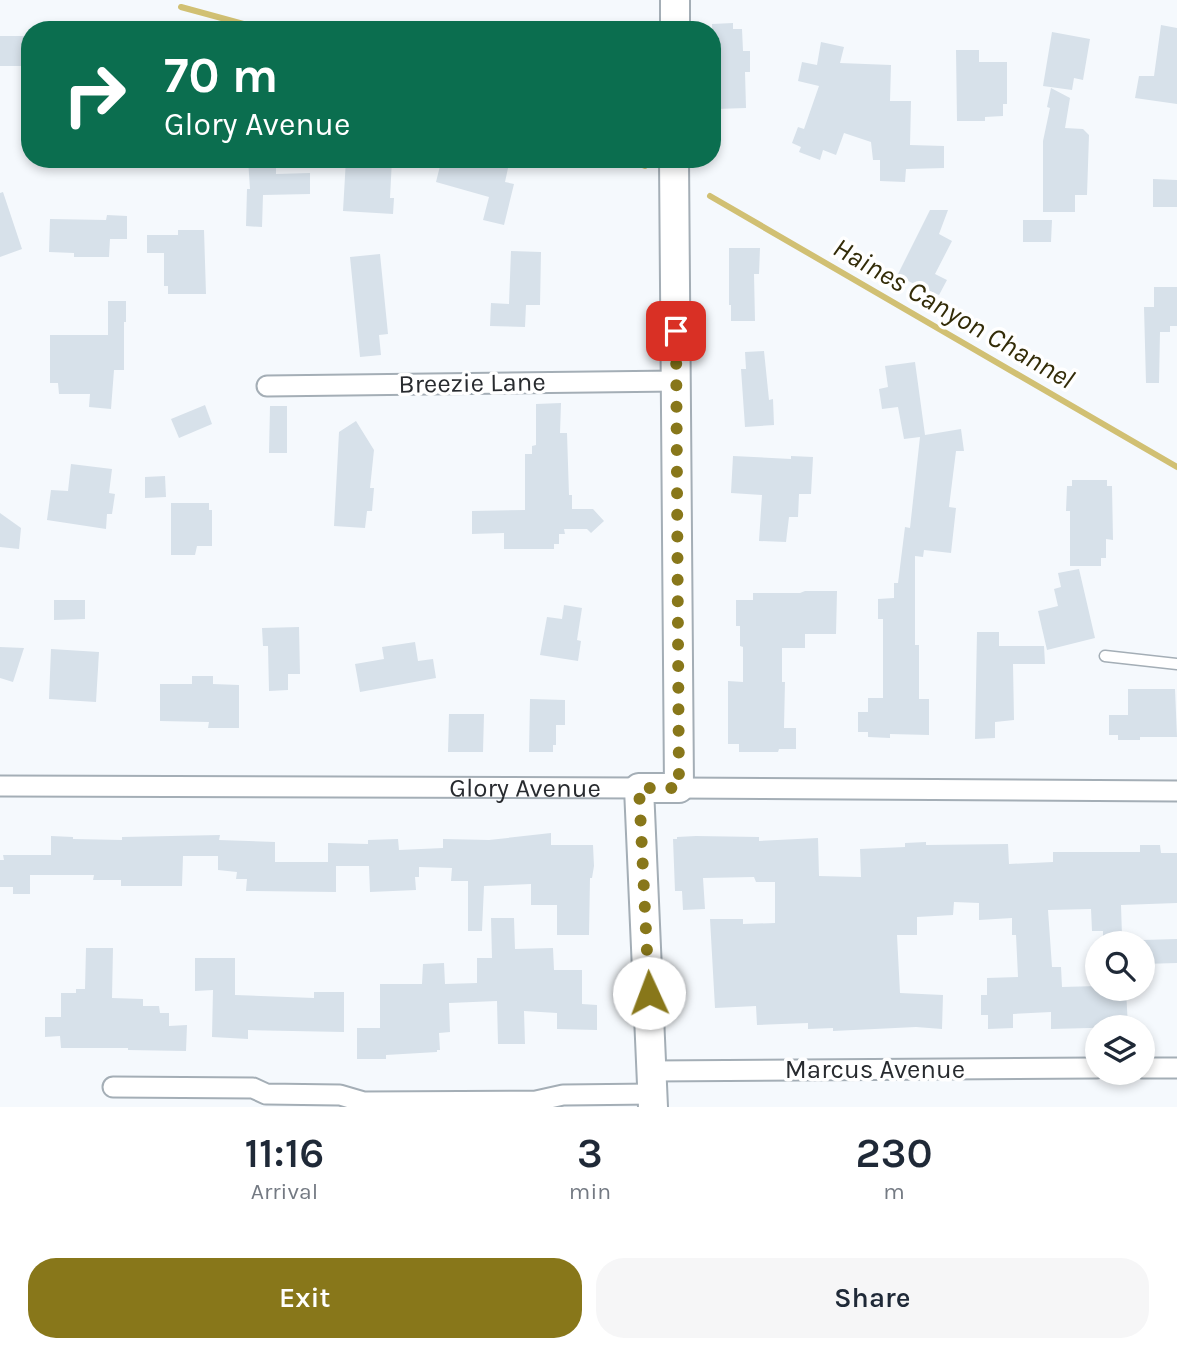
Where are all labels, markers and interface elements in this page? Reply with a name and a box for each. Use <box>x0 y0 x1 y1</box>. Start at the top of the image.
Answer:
text: 70 m <box>164 47 278 104</box>
icon: right <box>49 49 140 140</box>
text: Glory Avenue <box>164 106 350 143</box>
water label: Haines Canyon Channel <box>828 230 1080 396</box>
pin <box>646 301 706 361</box>
icon: arrive <box>657 312 695 350</box>
street label: Breezie Lane <box>398 366 546 400</box>
street label: Glory Avenue <box>449 772 601 803</box>
map controls <box>1085 931 1155 1085</box>
button: search <box>1085 931 1155 1001</box>
position arrow <box>612 956 686 1030</box>
button: layers <box>1085 1015 1155 1085</box>
street label: Marcus Avenue <box>785 1054 965 1085</box>
text: 11:16 <box>244 1128 324 1178</box>
text: 3 <box>577 1128 603 1178</box>
text: 230 <box>856 1128 933 1178</box>
text: Arrival <box>251 1178 318 1205</box>
text: min <box>569 1178 611 1205</box>
text: m <box>883 1178 905 1205</box>
button: Exit <box>28 1258 582 1338</box>
button: Share <box>596 1258 1149 1338</box>

